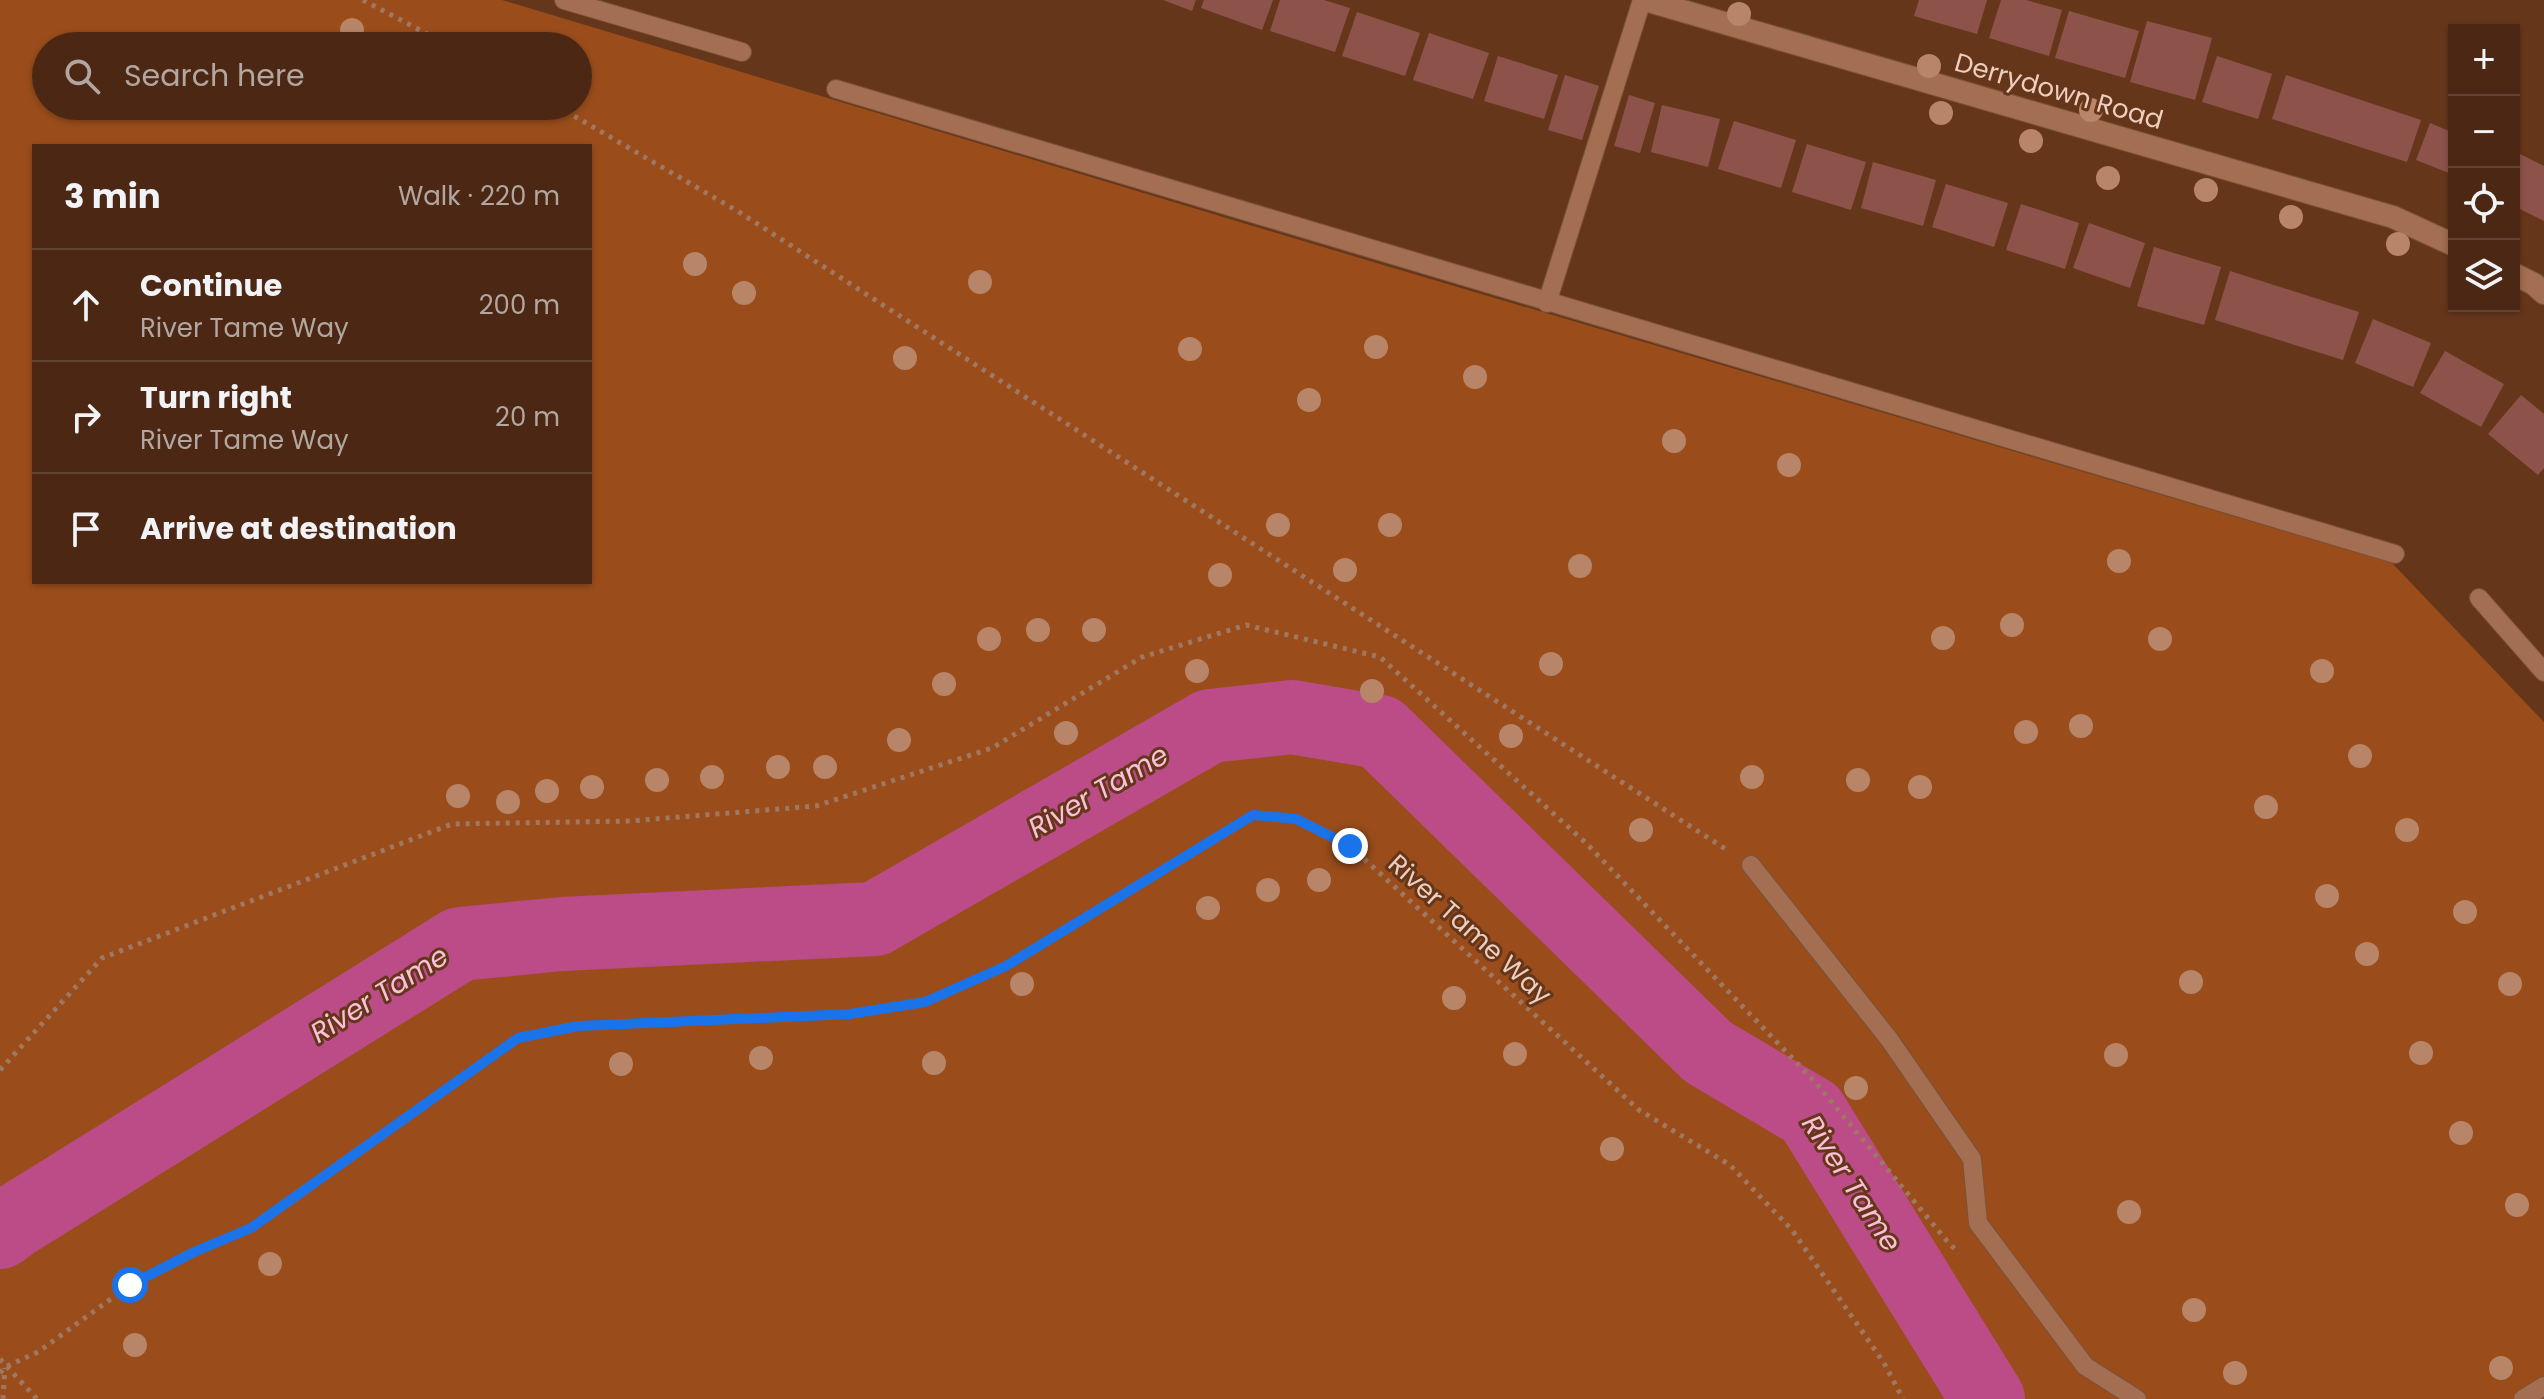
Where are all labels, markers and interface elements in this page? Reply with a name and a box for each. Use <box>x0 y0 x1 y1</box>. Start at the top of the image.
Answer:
map controls <box>2448 24 2520 312</box>
button: + <box>2448 24 2520 96</box>
search box <box>32 32 592 120</box>
street label: Derrydown Road <box>1951 44 2167 138</box>
icon: search <box>60 54 104 98</box>
text: Search here <box>124 54 305 97</box>
button: − <box>2448 96 2520 168</box>
button: locate <box>2448 168 2520 240</box>
text: 3 min <box>64 172 161 220</box>
text: Walk · 220 m <box>398 178 560 214</box>
button: layers <box>2448 240 2520 312</box>
text: Continue <box>140 264 282 307</box>
icon: ahead <box>64 283 108 327</box>
text: 200 m <box>479 287 560 323</box>
text: River Tame Way <box>140 310 349 346</box>
text: Turn right <box>140 376 292 419</box>
icon: right <box>64 395 108 439</box>
text: 20 m <box>495 399 560 435</box>
text: River Tame Way <box>140 422 349 458</box>
icon: arrive <box>64 507 108 551</box>
text: Arrive at destination <box>140 507 457 550</box>
water label: River Tame <box>1021 736 1176 847</box>
route end <box>1332 828 1368 864</box>
street label: River Tame Way <box>1380 846 1560 1012</box>
water label: River Tame <box>303 937 456 1052</box>
water label: River Tame <box>1793 1107 1910 1259</box>
route start <box>112 1267 148 1303</box>

